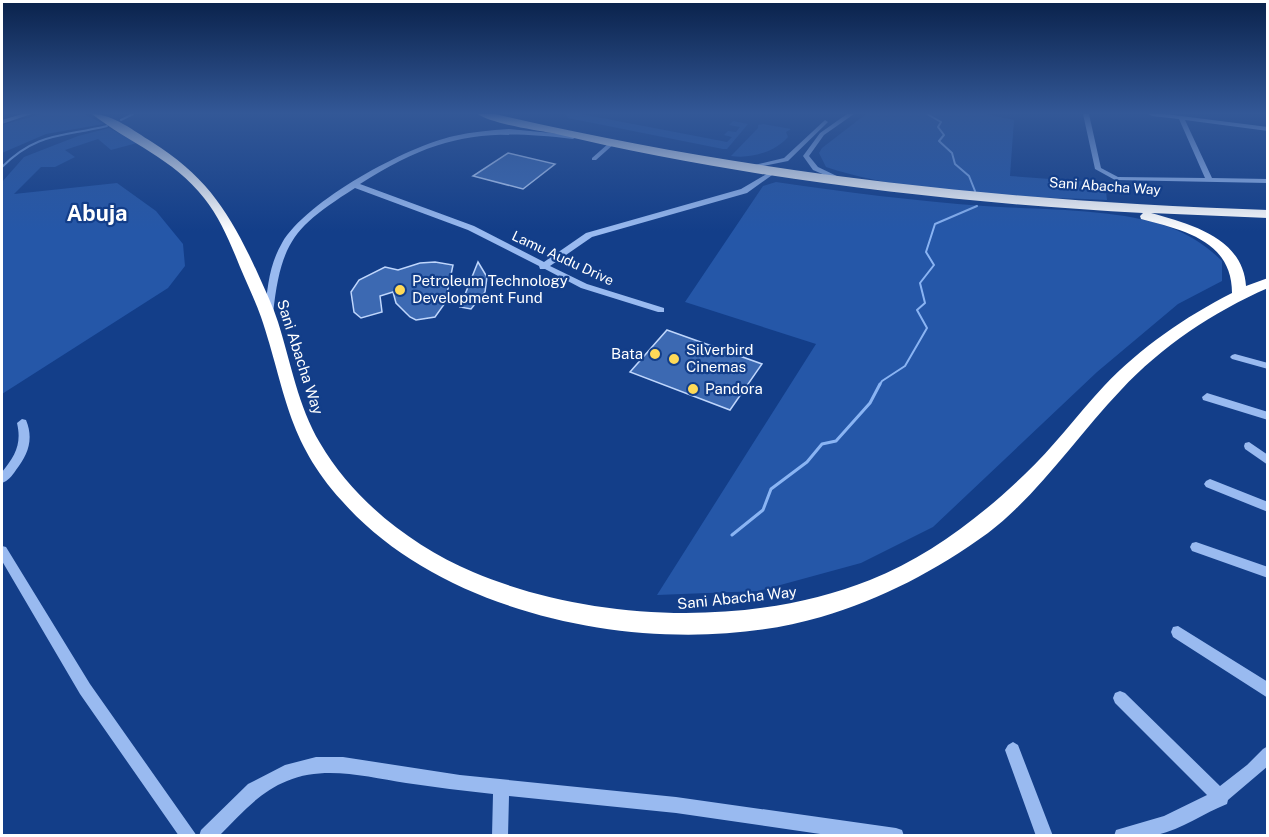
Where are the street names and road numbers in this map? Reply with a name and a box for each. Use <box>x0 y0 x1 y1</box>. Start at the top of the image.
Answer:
street label: Sani Abacha Way <box>1049 174 1162 198</box>
street label: Lamu Audu Drive <box>510 227 617 289</box>
street label: Sani Abacha Way <box>274 297 327 417</box>
street label: Sani Abacha Way <box>676 583 798 612</box>

